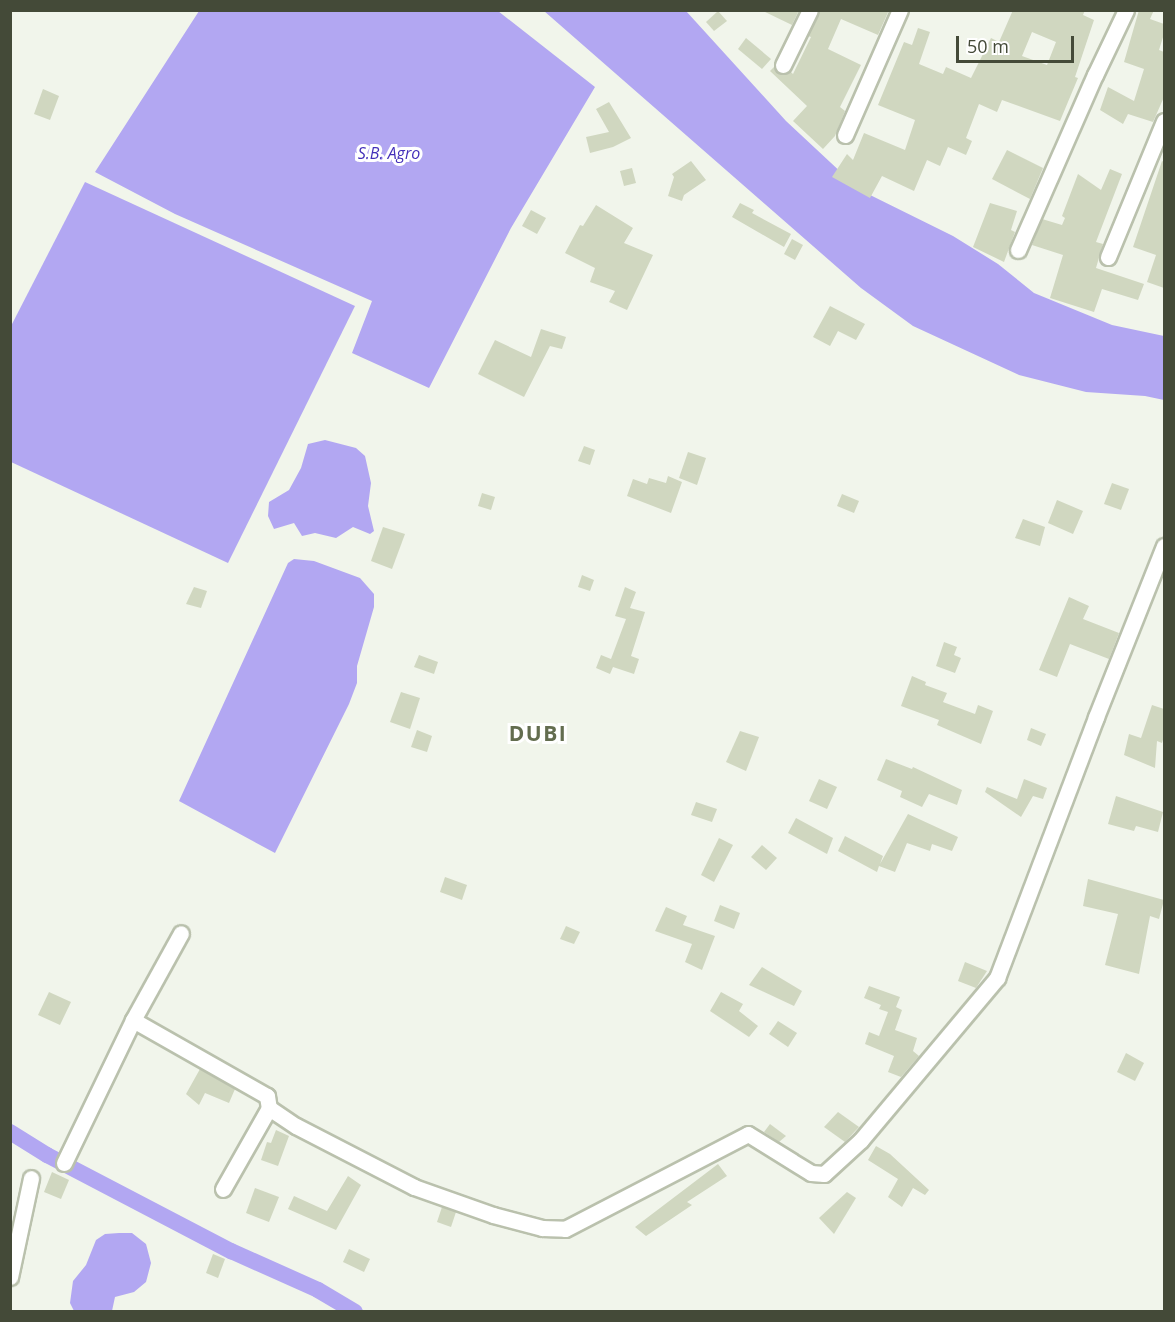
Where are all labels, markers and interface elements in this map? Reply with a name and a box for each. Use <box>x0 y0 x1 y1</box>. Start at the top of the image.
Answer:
scale bar <box>959 24 1078 62</box>
text: 50 m <box>967 34 1009 58</box>
water label: S.B. Agro <box>358 143 420 163</box>
district label: DUBI <box>509 720 567 746</box>

